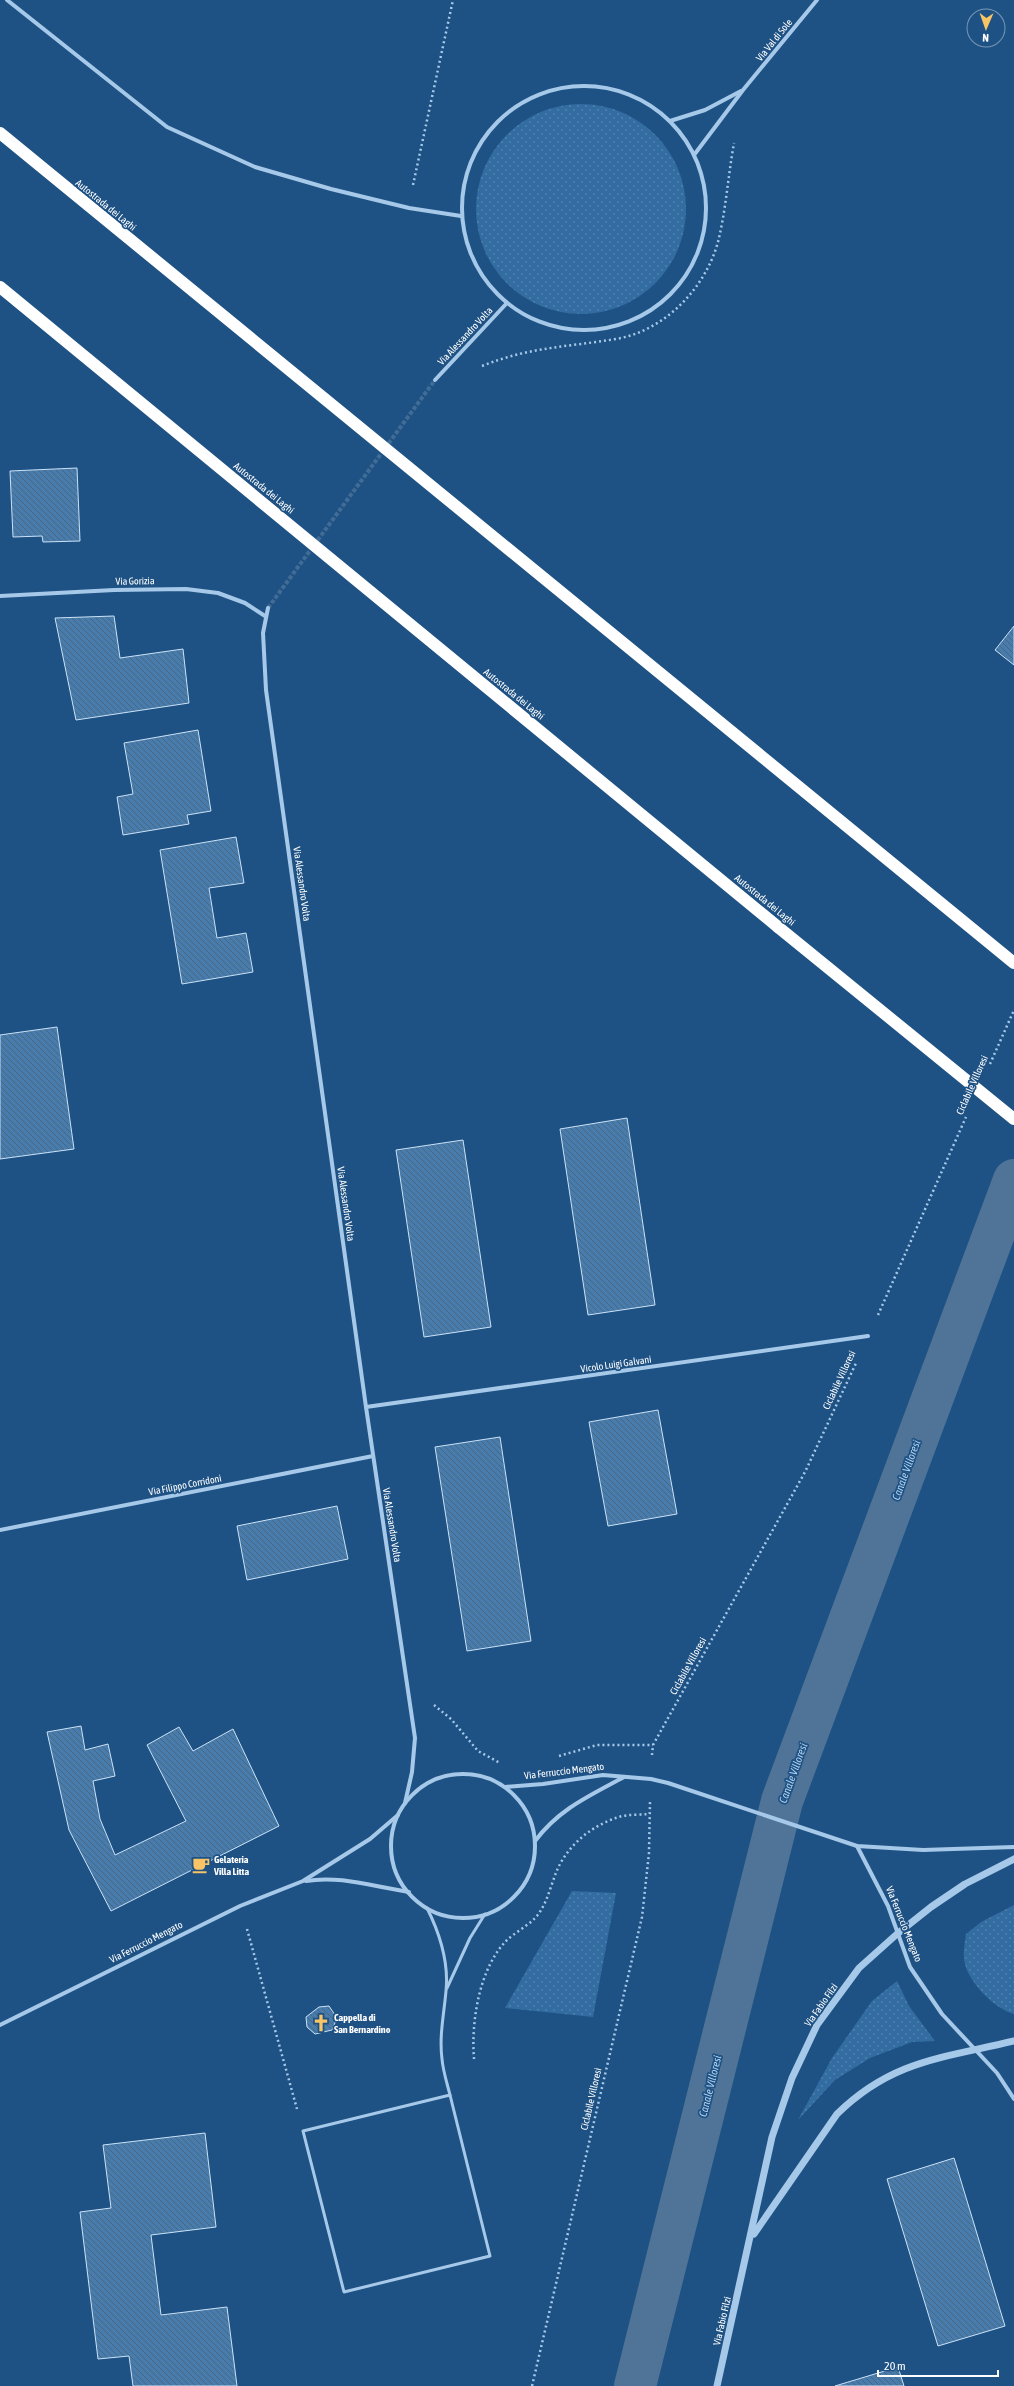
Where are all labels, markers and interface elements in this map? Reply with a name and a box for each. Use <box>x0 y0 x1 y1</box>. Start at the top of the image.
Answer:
north arrow <box>966 8 1006 48</box>
street label: Via Val di Sole <box>754 16 795 63</box>
text: N <box>982 32 989 44</box>
street label: Autostrada dei Laghi <box>74 177 138 233</box>
street label: Via Alessandro Volta <box>435 305 495 367</box>
street label: Autostrada dei Laghi <box>232 460 296 516</box>
street label: Via Gorizia <box>115 575 155 587</box>
street label: Autostrada dei Laghi <box>482 666 546 722</box>
street label: Via Alessandro Volta <box>291 846 313 922</box>
street label: Autostrada dei Laghi <box>733 872 797 928</box>
street label: Ciclabile Villoresi <box>954 1054 990 1116</box>
street label: Via Alessandro Volta <box>335 1166 357 1242</box>
street label: Ciclabile Villoresi <box>821 1349 857 1411</box>
street label: Vicolo Luigi Galvani <box>580 1354 652 1374</box>
water label: Canale Villoresi <box>890 1438 923 1502</box>
street label: Via Filippo Corridoni <box>148 1473 222 1497</box>
street label: Via Alessandro Volta <box>381 1487 403 1563</box>
street label: Ciclabile Villoresi <box>668 1635 708 1697</box>
water label: Canale Villoresi <box>777 1741 810 1805</box>
street label: Via Ferruccio Mengato <box>523 1761 605 1781</box>
place label: Gelateria Villa Litta <box>213 1854 249 1877</box>
cafe icon: Gelateria Villa Litta <box>191 1855 211 1875</box>
street label: Via Ferruccio Mengato <box>884 1885 924 1964</box>
street label: Via Ferruccio Mengato <box>108 1919 185 1965</box>
street label: Via Fabio Filzi <box>802 1981 840 2029</box>
place label: Cappella di San Bernardino <box>334 2012 391 2035</box>
church icon: Cappella di San Bernardino <box>311 2013 331 2033</box>
water label: Canale Villoresi <box>697 2054 724 2118</box>
street label: Ciclabile Villoresi <box>578 2067 604 2131</box>
street label: Via Fabio Filzi <box>711 2296 733 2346</box>
scale bar <box>878 2352 998 2378</box>
text: 20 m <box>884 2359 906 2373</box>

